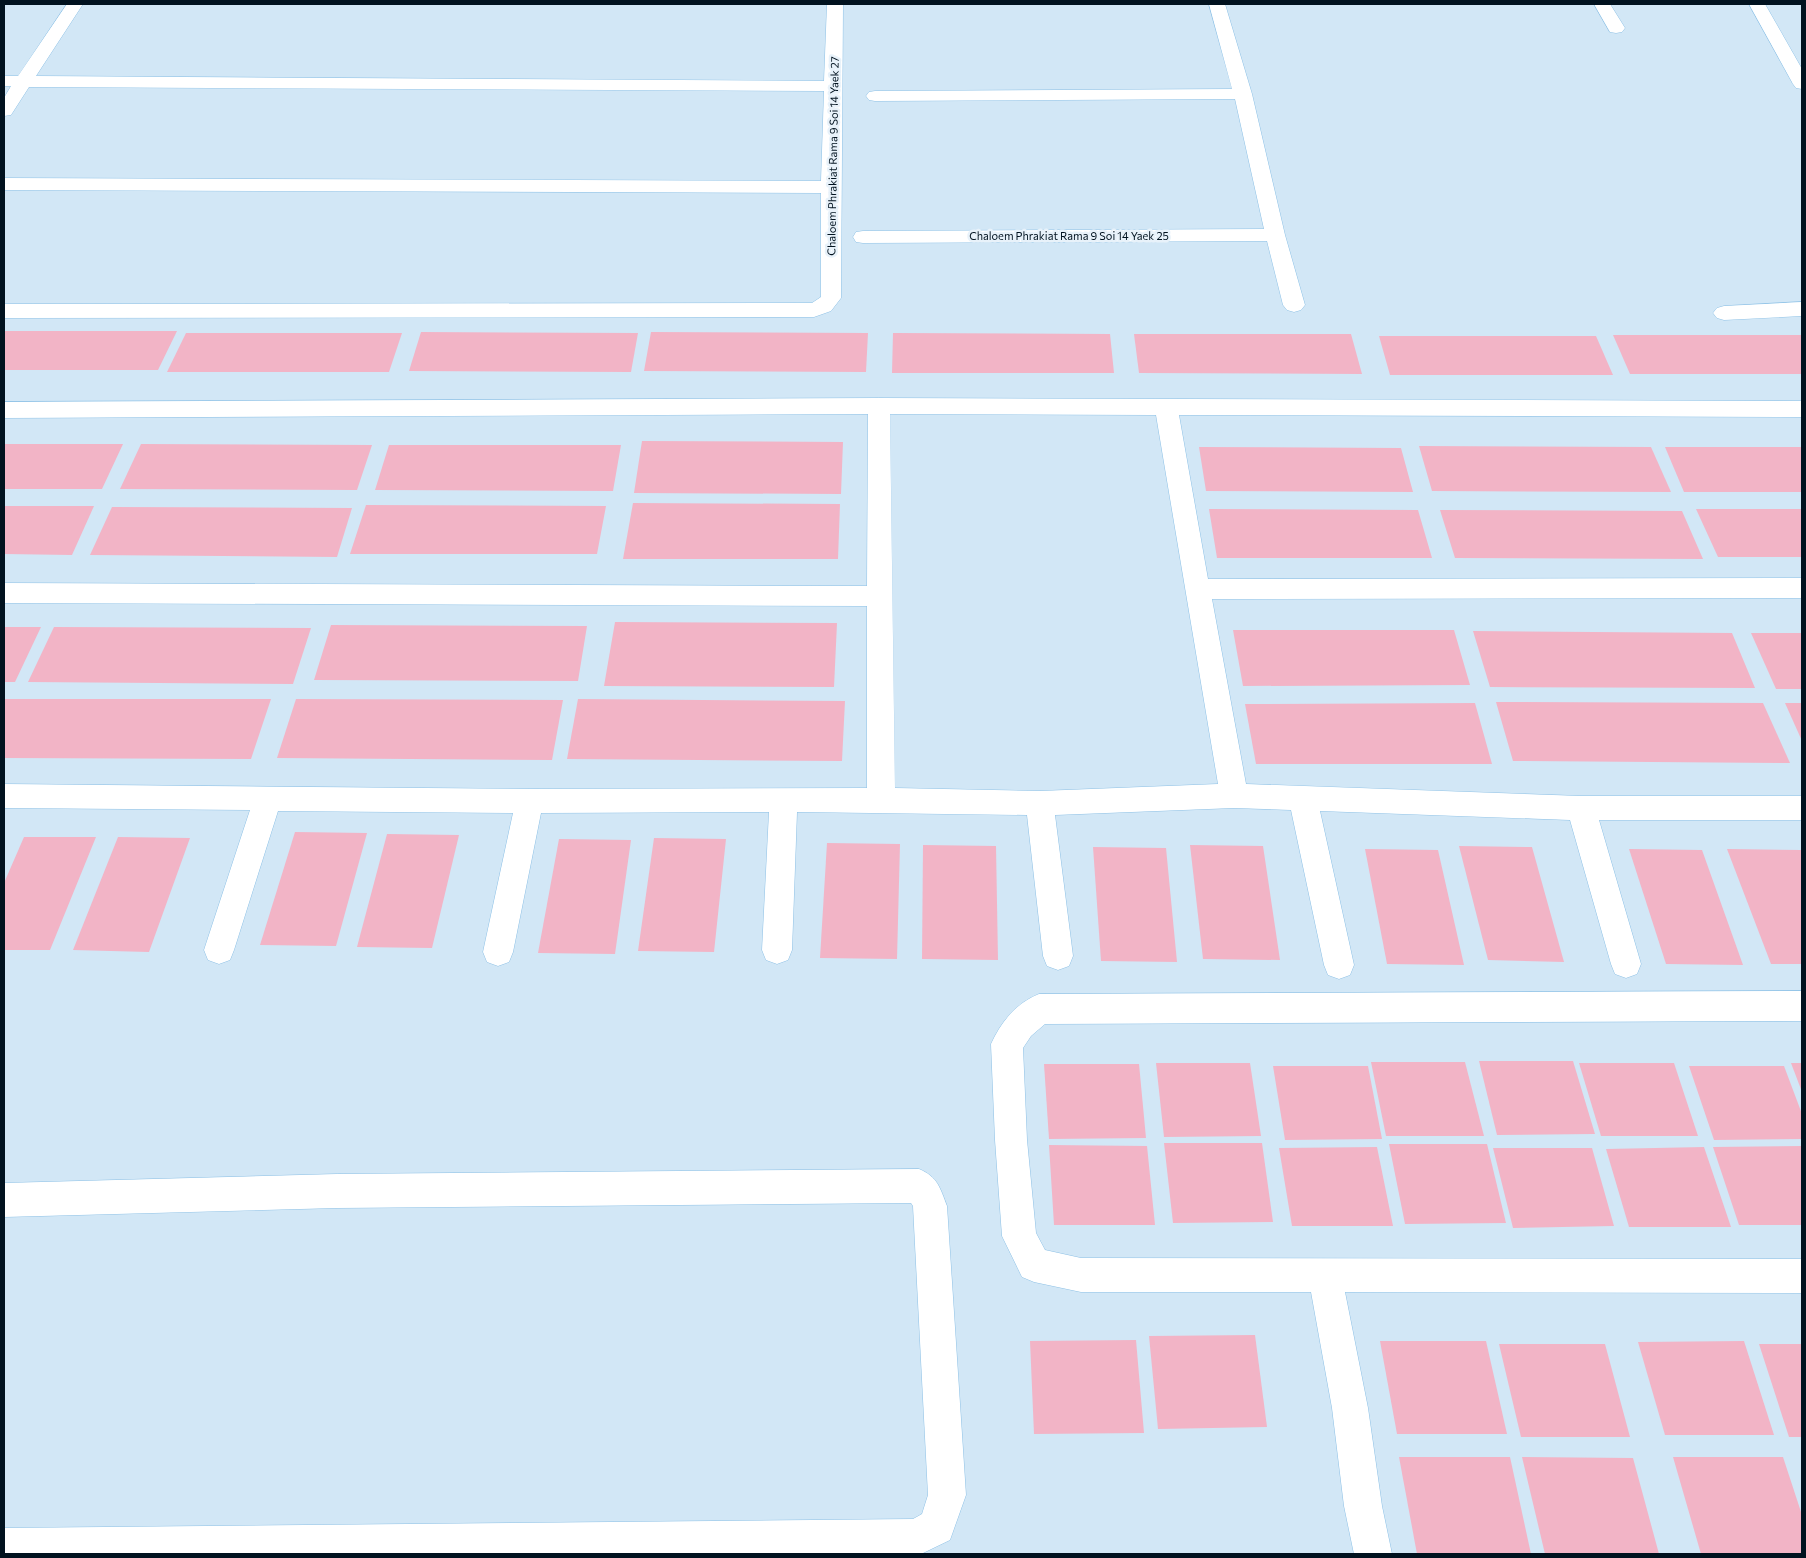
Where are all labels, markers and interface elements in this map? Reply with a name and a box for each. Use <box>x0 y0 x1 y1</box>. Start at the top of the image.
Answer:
street label: Chaloem Phrakiat Rama 9 Soi 14 Yaek 27 <box>824 56 841 256</box>
street label: Chaloem Phrakiat Rama 9 Soi 14 Yaek 25 <box>969 229 1169 242</box>

